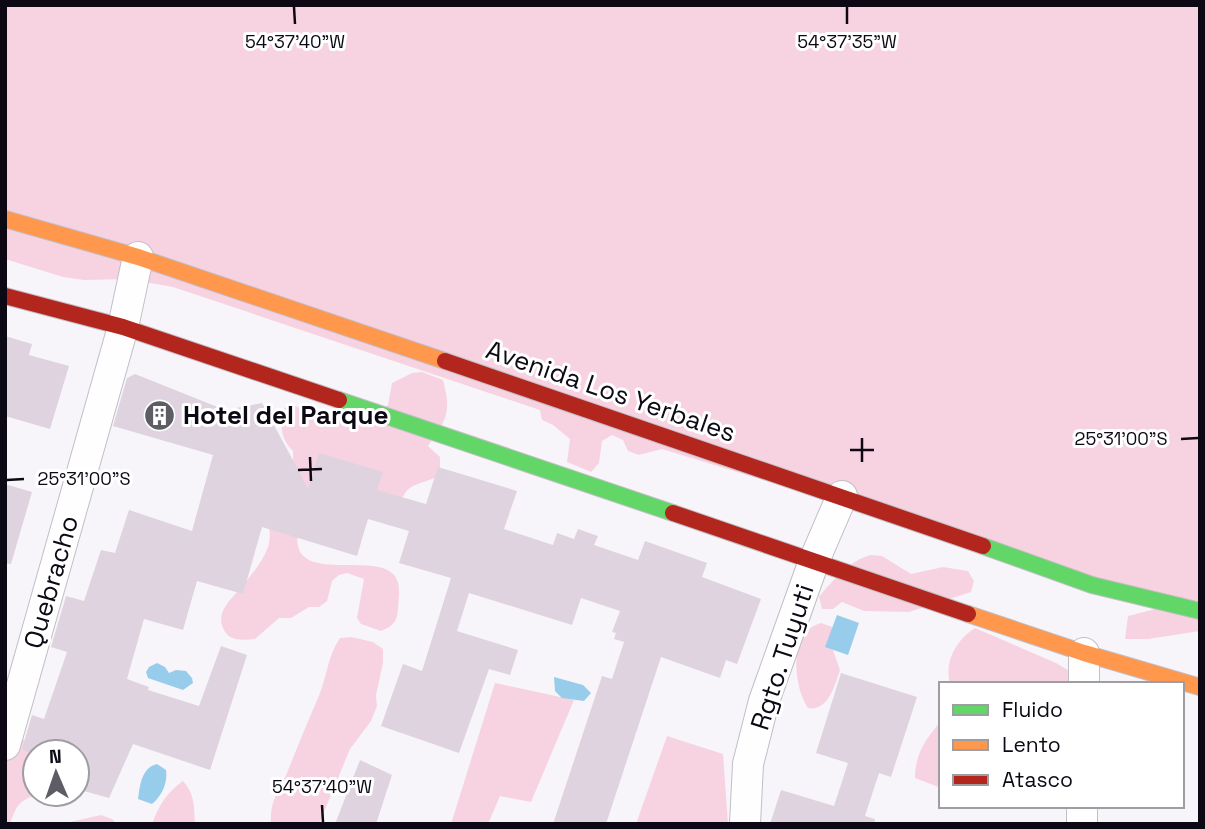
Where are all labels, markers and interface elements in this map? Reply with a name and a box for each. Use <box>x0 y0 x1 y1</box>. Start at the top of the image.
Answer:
text: 54°37'40"W <box>245 30 345 53</box>
text: 54°37'35"W <box>797 30 897 53</box>
street label: Avenida Los Yerbales <box>482 332 740 450</box>
building icon: Hotel del Parque <box>143 398 177 432</box>
place label: Hotel del Parque <box>183 398 388 432</box>
text: 25°31'00"S <box>1075 427 1167 450</box>
text: 25°31'00"S <box>38 467 130 490</box>
street label: Quebracho <box>16 511 86 653</box>
street label: Rgto. Tuyuti <box>742 580 822 734</box>
legend <box>939 682 1184 808</box>
text: Fluido <box>1002 696 1063 723</box>
text: Lento <box>1002 731 1061 758</box>
north arrow <box>21 738 91 808</box>
text: N <box>49 744 62 769</box>
text: Atasco <box>1002 766 1073 793</box>
text: 54°37'40"W <box>272 775 372 798</box>

